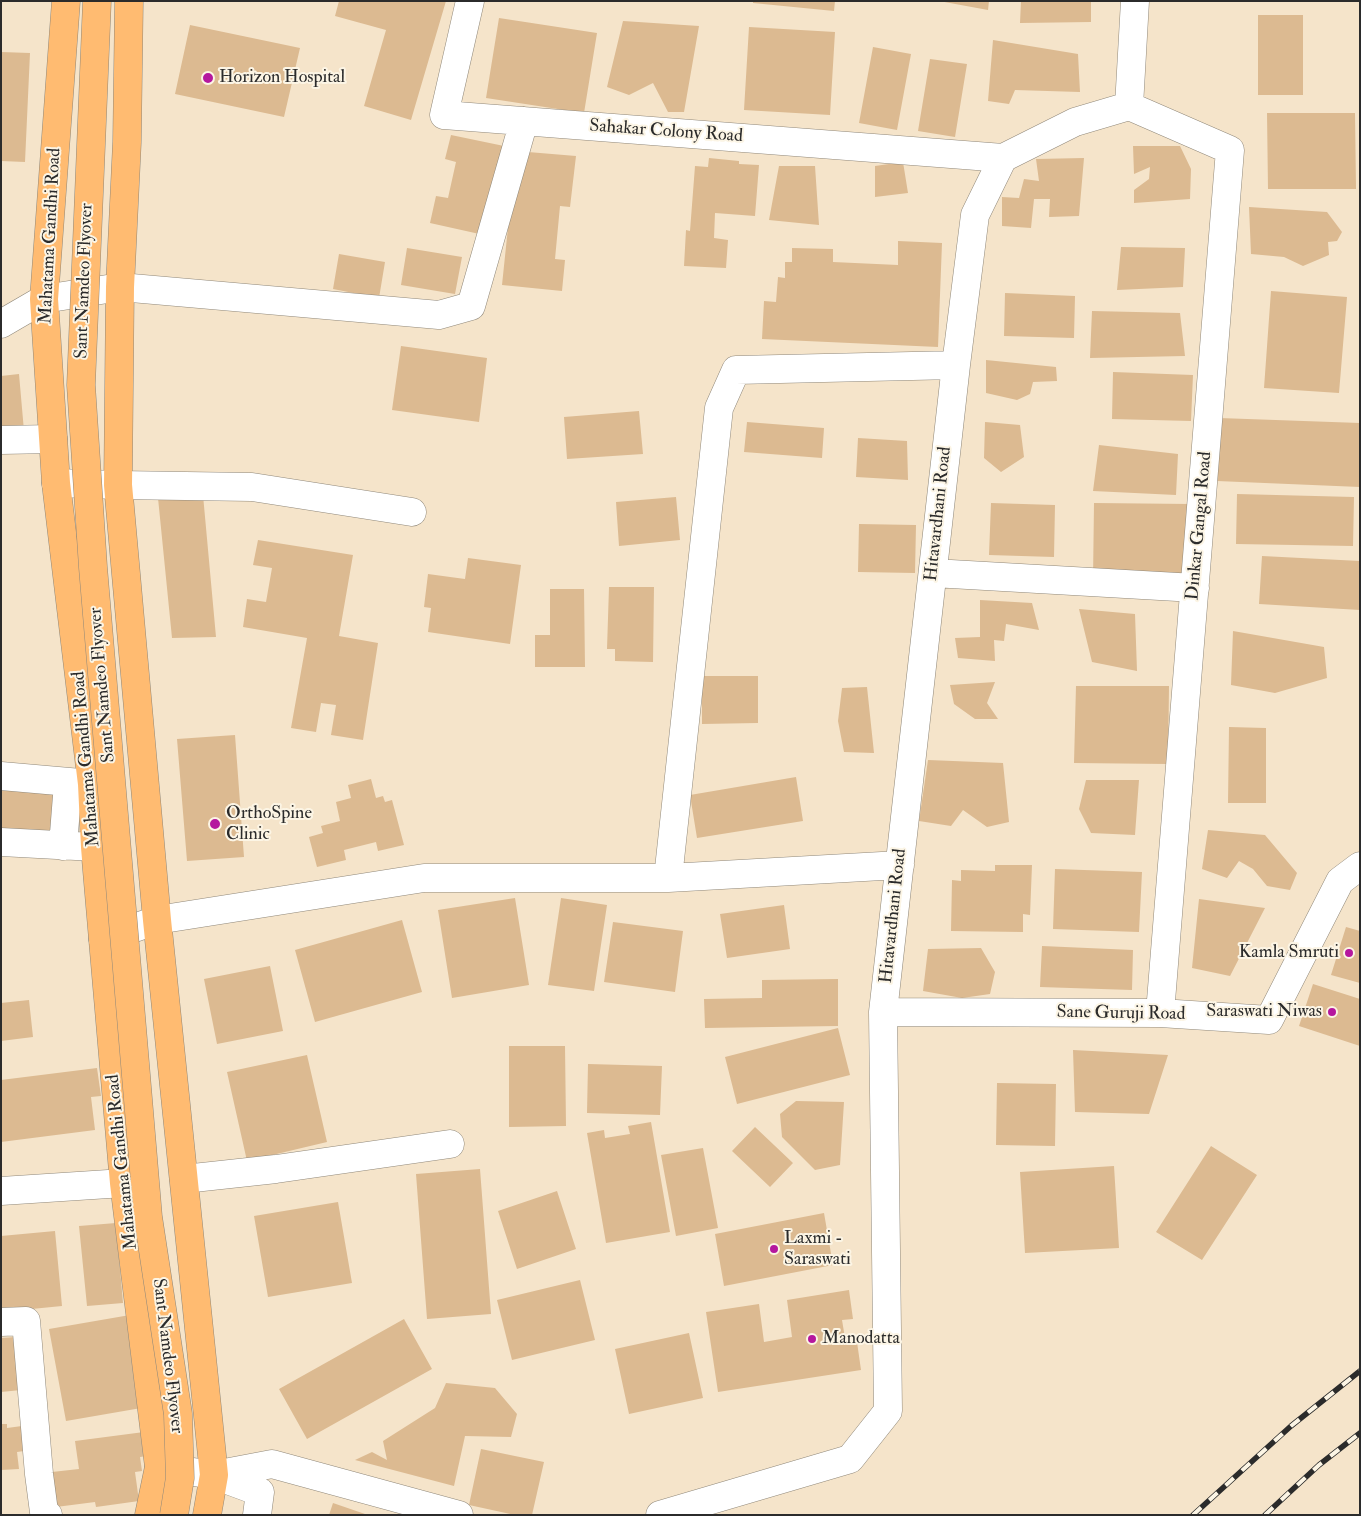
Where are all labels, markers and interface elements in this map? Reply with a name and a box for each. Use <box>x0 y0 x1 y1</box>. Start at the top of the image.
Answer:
place label: Horizon Hospital <box>219 67 345 89</box>
marker: Horizon Hospital <box>201 71 215 85</box>
street label: Sahakar Colony Road <box>588 116 744 148</box>
street label: Mahatama Gandhi Road <box>36 147 66 325</box>
street label: Sant Namdeo Flyover <box>71 203 99 359</box>
street label: Hitavardhani Road <box>921 446 957 582</box>
street label: Dinkar Gangal Road <box>1183 451 1217 601</box>
street label: Sant Namdeo Flyover <box>85 606 121 764</box>
street label: Mahatama Gandhi Road <box>69 670 105 848</box>
place label: OrthoSpine Clinic <box>226 803 312 846</box>
marker: OrthoSpine Clinic <box>208 817 222 831</box>
street label: Hitavardhani Road <box>876 848 912 984</box>
place label: Kamla Smruti <box>1239 942 1339 964</box>
marker: Kamla Smruti <box>1343 947 1355 959</box>
place label: Saraswati Niwas <box>1206 1001 1322 1023</box>
street label: Sane Guruji Road <box>1056 1002 1186 1026</box>
marker: Saraswati Niwas <box>1326 1006 1338 1018</box>
street label: Mahatama Gandhi Road <box>103 1073 143 1251</box>
place label: Laxmi - Saraswati <box>784 1228 851 1270</box>
marker: Laxmi - Saraswati <box>768 1243 780 1255</box>
street label: Sant Namdeo Flyover <box>147 1277 187 1435</box>
place label: Manodatta <box>822 1328 900 1350</box>
marker: Manodatta <box>806 1333 818 1345</box>

